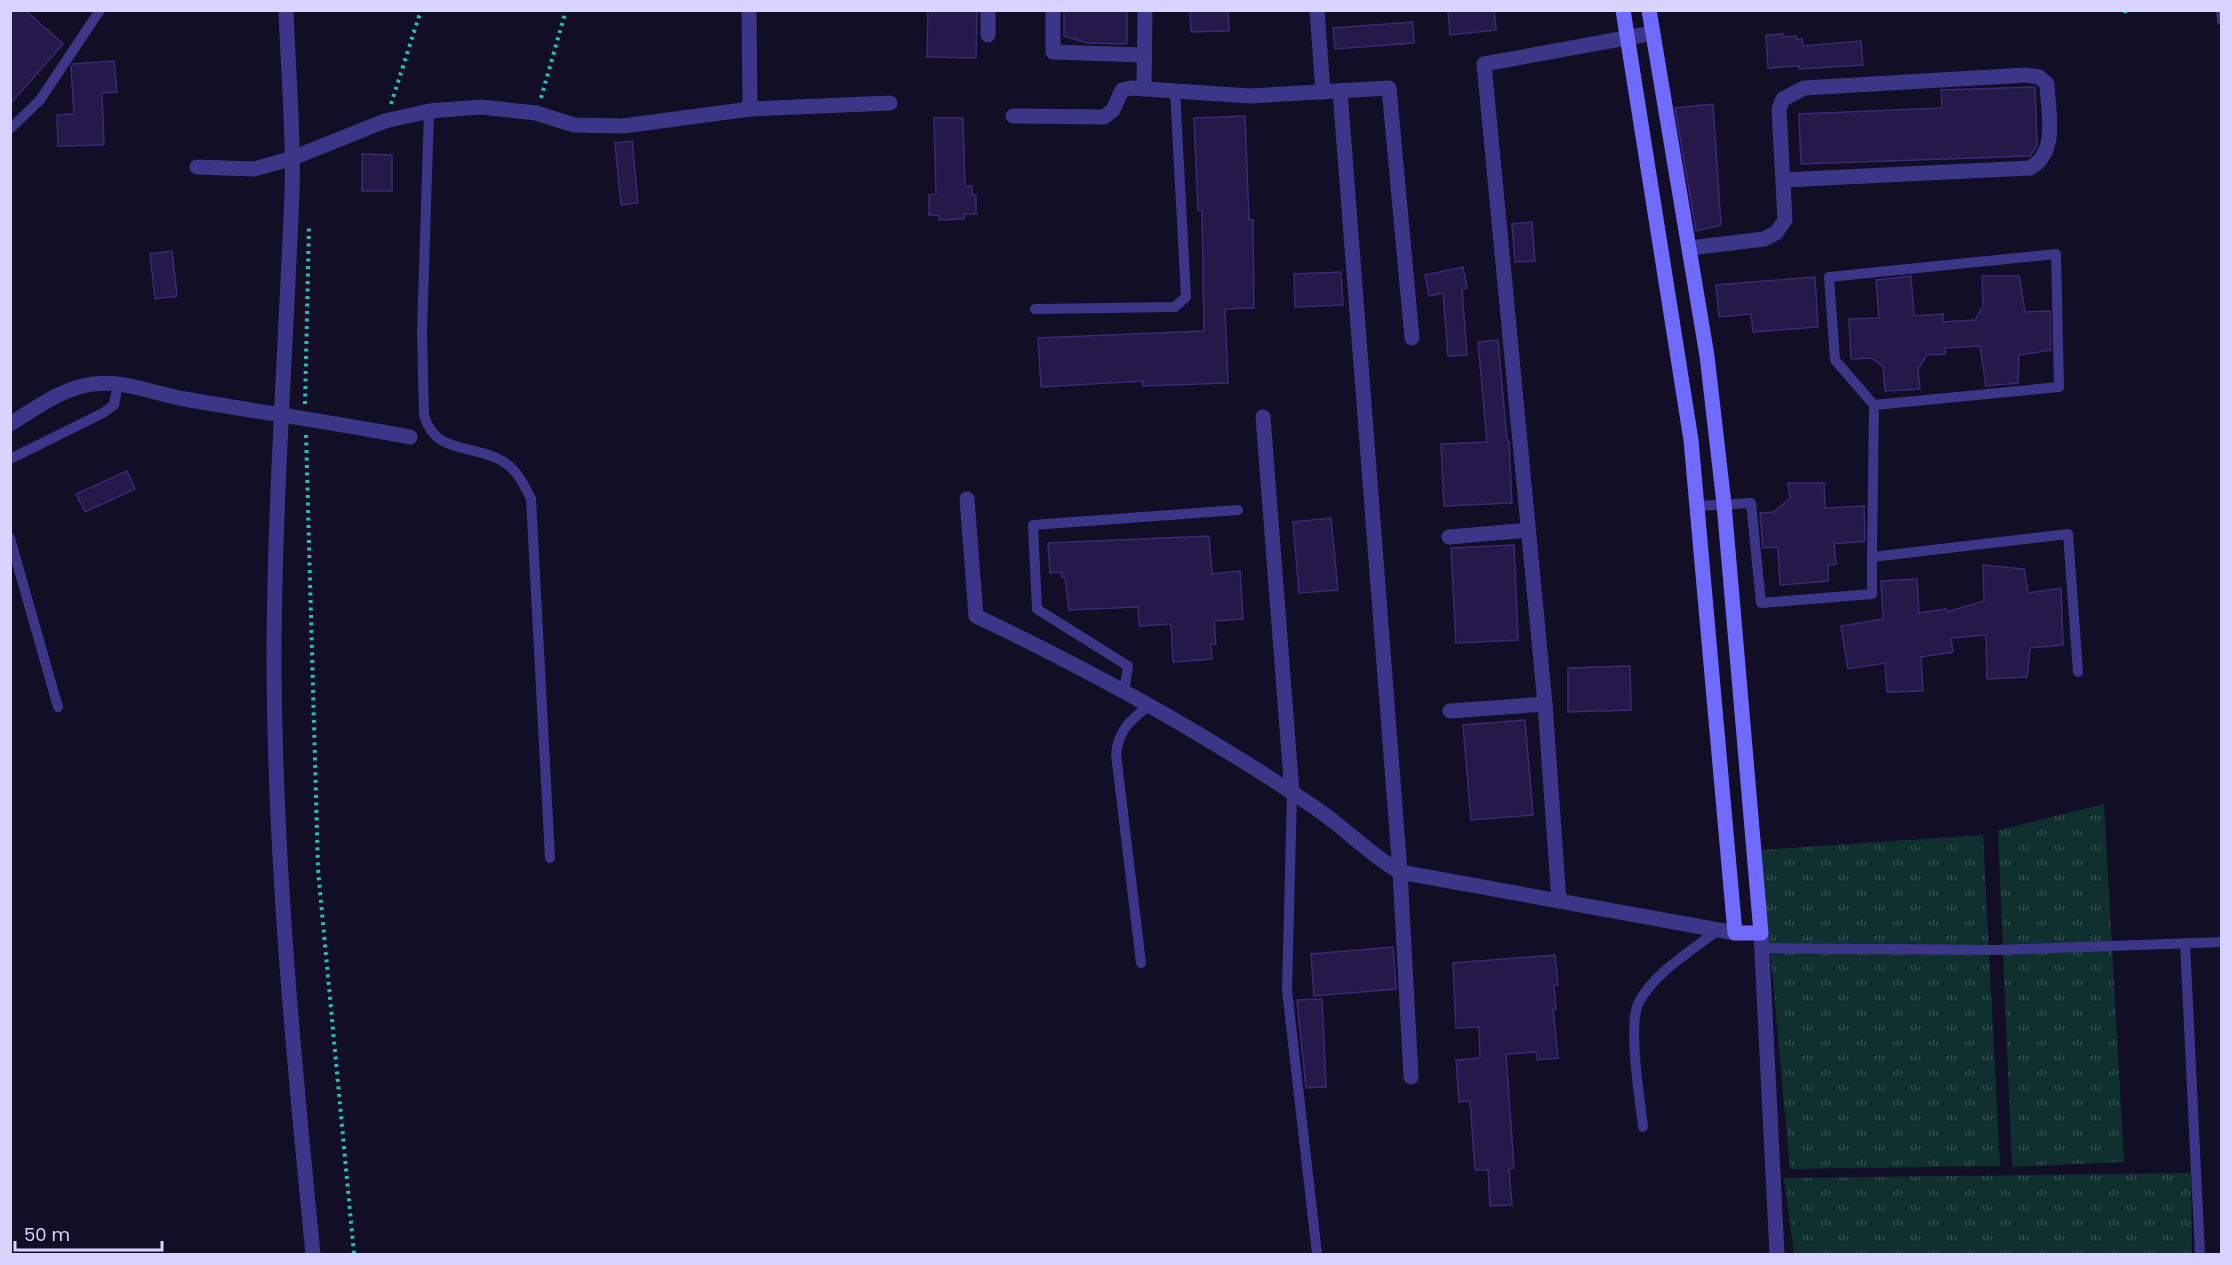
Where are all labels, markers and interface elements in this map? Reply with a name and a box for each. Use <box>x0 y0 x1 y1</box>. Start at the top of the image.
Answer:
scale bar <box>15 1214 162 1252</box>
text: 50 m <box>24 1222 70 1247</box>

